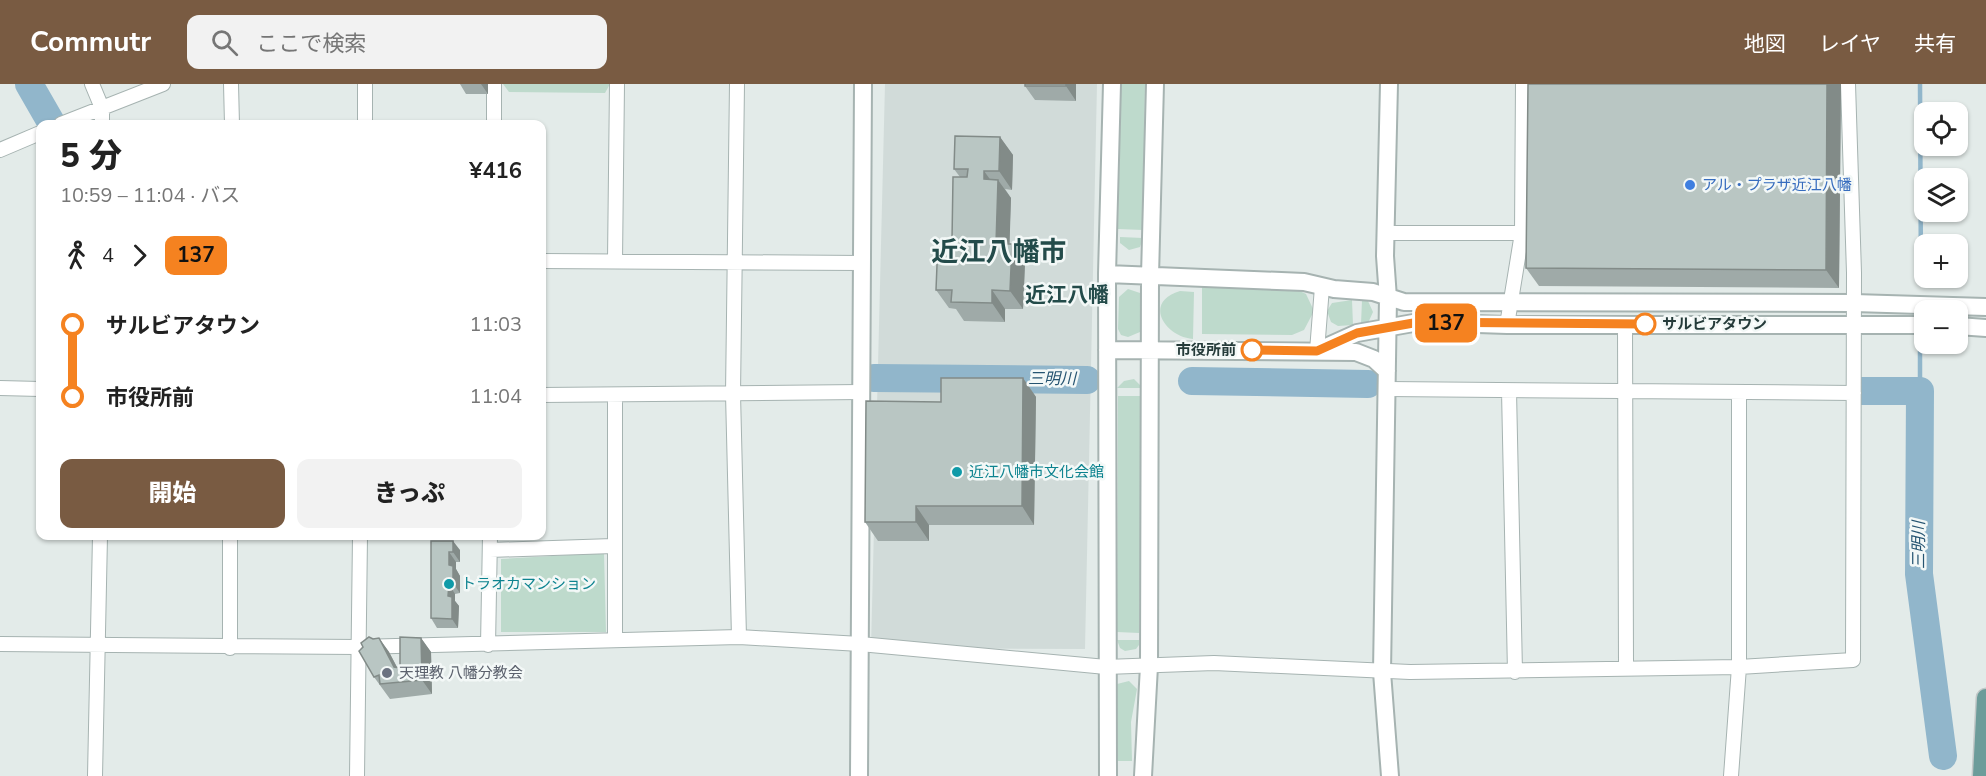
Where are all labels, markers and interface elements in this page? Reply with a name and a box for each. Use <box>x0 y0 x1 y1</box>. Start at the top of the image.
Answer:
search box <box>187 15 607 69</box>
text: Commutr <box>30 23 151 61</box>
icon: search <box>208 26 241 59</box>
text: ここで検索 <box>256 29 366 59</box>
text: 地図 <box>1744 30 1786 58</box>
text: レイヤ <box>1819 30 1881 58</box>
text: 共有 <box>1914 30 1956 58</box>
map controls <box>1914 102 1968 354</box>
button: locate <box>1914 102 1968 156</box>
text: 5 分 <box>60 134 122 179</box>
text: ¥416 <box>469 156 522 186</box>
button: layers <box>1914 168 1968 222</box>
place label: アル・プラザ近江八幡 <box>1702 175 1852 195</box>
marker: アル・プラザ近江八幡 <box>1683 178 1697 192</box>
text: 10:59 – 11:04 · バス <box>60 182 240 209</box>
district label: 近江八幡市 <box>932 234 1067 271</box>
button: + <box>1914 234 1968 288</box>
icon: walk <box>60 239 93 272</box>
icon: forward <box>123 239 156 272</box>
text: 137 <box>177 241 215 269</box>
text: 4 <box>102 242 114 269</box>
district label: 近江八幡 <box>1025 281 1109 309</box>
button: − <box>1914 300 1968 354</box>
line badge: 137 <box>1412 304 1480 342</box>
text: 137 <box>1427 309 1465 337</box>
text: サルビアタウン <box>106 311 260 341</box>
text: 11:03 <box>469 311 522 338</box>
marker: サルビアタウン <box>1634 313 1656 335</box>
place label: サルビアタウン <box>1662 314 1767 334</box>
marker: 市役所前 <box>1241 339 1263 361</box>
place label: 市役所前 <box>1176 340 1236 360</box>
water label: 三明川 <box>1028 368 1078 390</box>
text: 市役所前 <box>106 383 194 413</box>
text: 11:04 <box>469 383 522 410</box>
button: 開始 <box>60 459 285 528</box>
button: きっぷ <box>297 459 522 528</box>
place label: 近江八幡市文化会館 <box>969 462 1104 482</box>
marker: 近江八幡市文化会館 <box>950 465 964 479</box>
water label: 三明川 <box>1908 519 1930 569</box>
place label: トラオカマンション <box>461 574 596 594</box>
marker: トラオカマンション <box>442 577 456 591</box>
place label: 天理教 八幡分教会 <box>399 663 523 683</box>
marker: 天理教 八幡分教会 <box>380 666 394 680</box>

